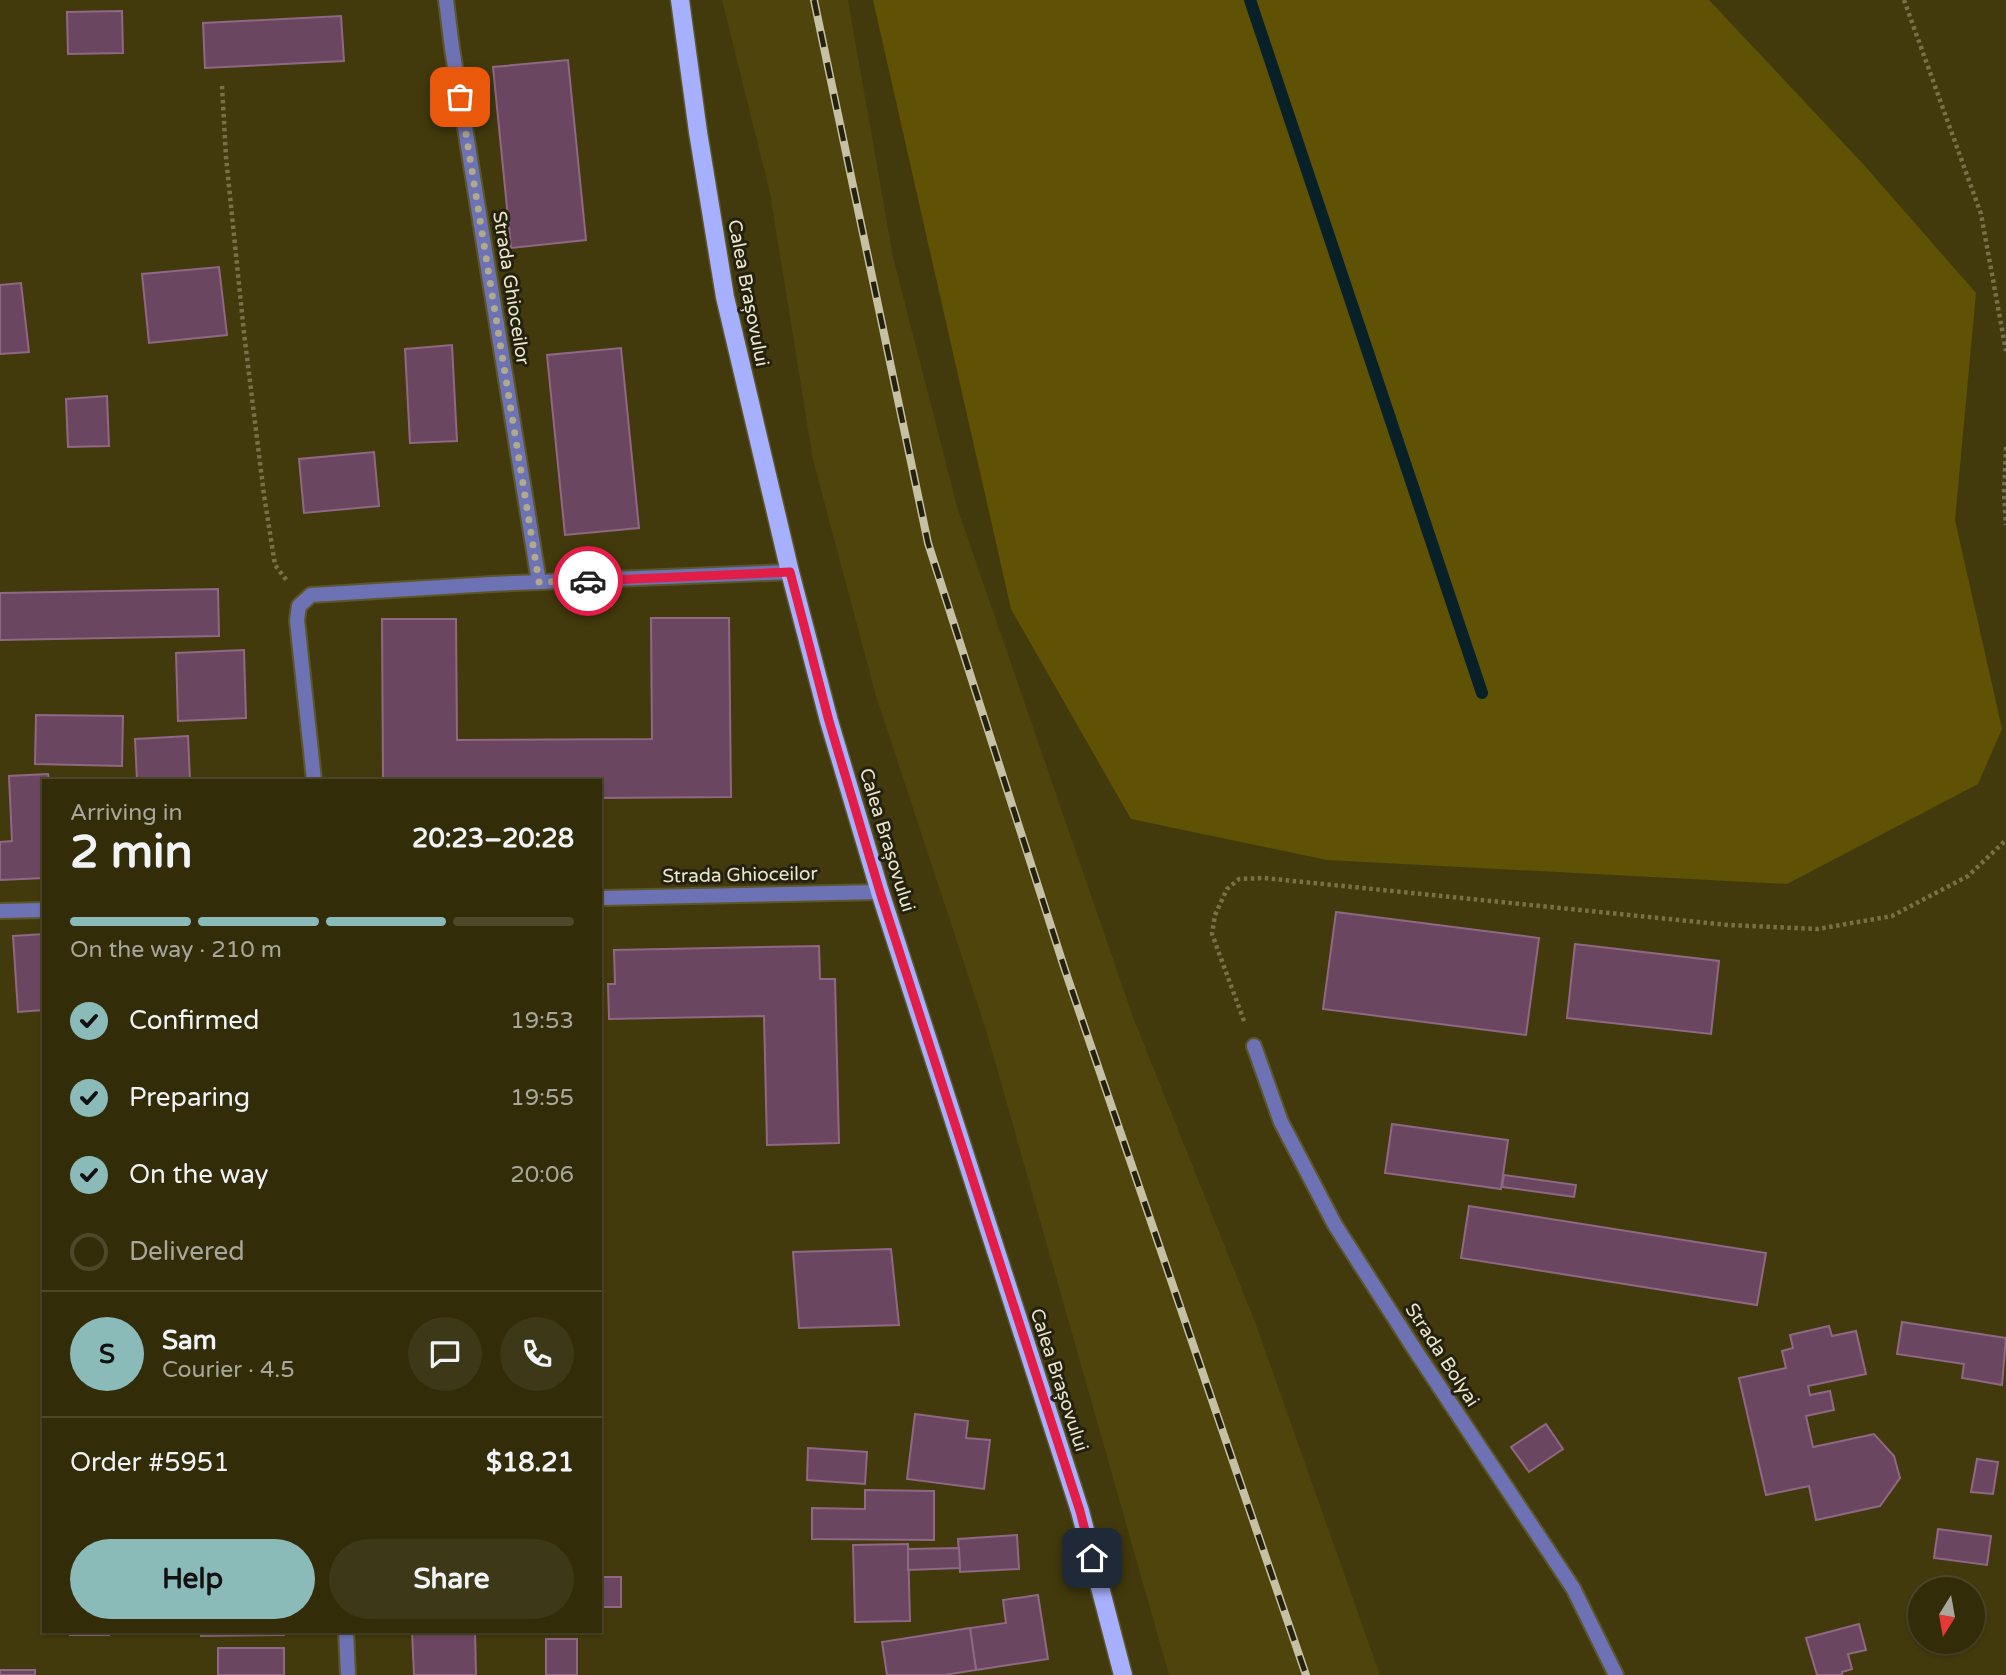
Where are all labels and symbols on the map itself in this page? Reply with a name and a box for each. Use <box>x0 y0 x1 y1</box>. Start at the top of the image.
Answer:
pin <box>430 67 490 127</box>
street label: Strada Ghioceilor <box>488 210 534 367</box>
street label: Calea Brașovului <box>723 218 773 368</box>
courier <box>553 546 623 616</box>
street label: Calea Brașovului <box>855 765 919 915</box>
street label: Strada Ghioceilor <box>662 863 819 887</box>
street label: Strada Bolyai <box>1400 1299 1484 1411</box>
street label: Calea Brașovului <box>1025 1306 1093 1454</box>
pin <box>1062 1528 1122 1588</box>
north arrow <box>1908 1577 1984 1654</box>

